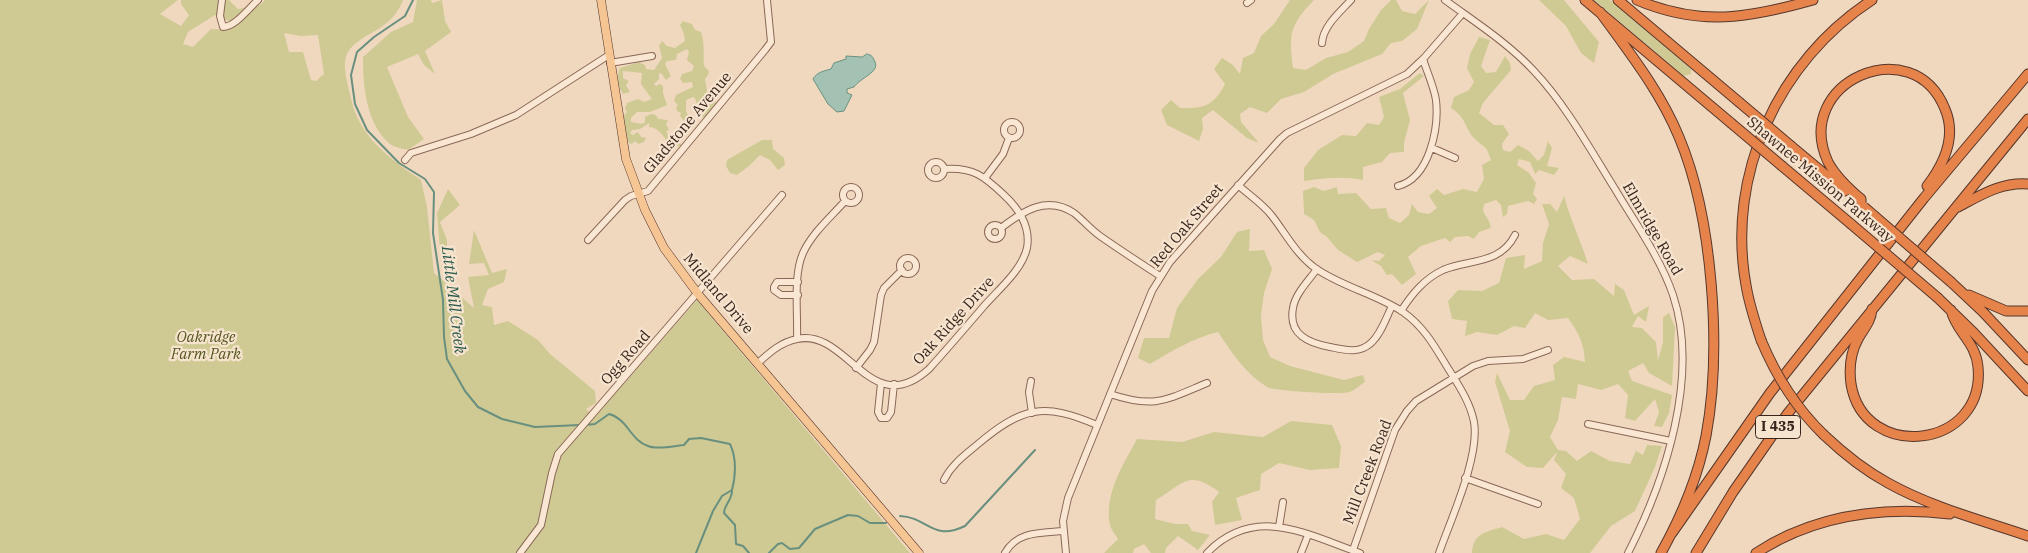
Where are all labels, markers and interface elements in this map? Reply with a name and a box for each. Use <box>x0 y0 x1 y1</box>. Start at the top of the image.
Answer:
street label: Gladstone Avenue <box>640 68 736 178</box>
street label: Shawnee Mission Parkway <box>1743 113 1897 247</box>
street label: Elmridge Road <box>1618 179 1686 279</box>
street label: Red Oak Street <box>1147 180 1227 272</box>
water label: Little Mill Creek <box>437 245 469 355</box>
street label: Midland Drive <box>679 250 757 338</box>
street label: Oak Ridge Drive <box>910 273 998 369</box>
street label: Ogg Road <box>597 327 655 389</box>
park label: Oakridge Farm Park <box>171 329 241 364</box>
road number: I 435 <box>1756 416 1800 438</box>
street label: Mill Creek Road <box>1340 417 1396 527</box>

